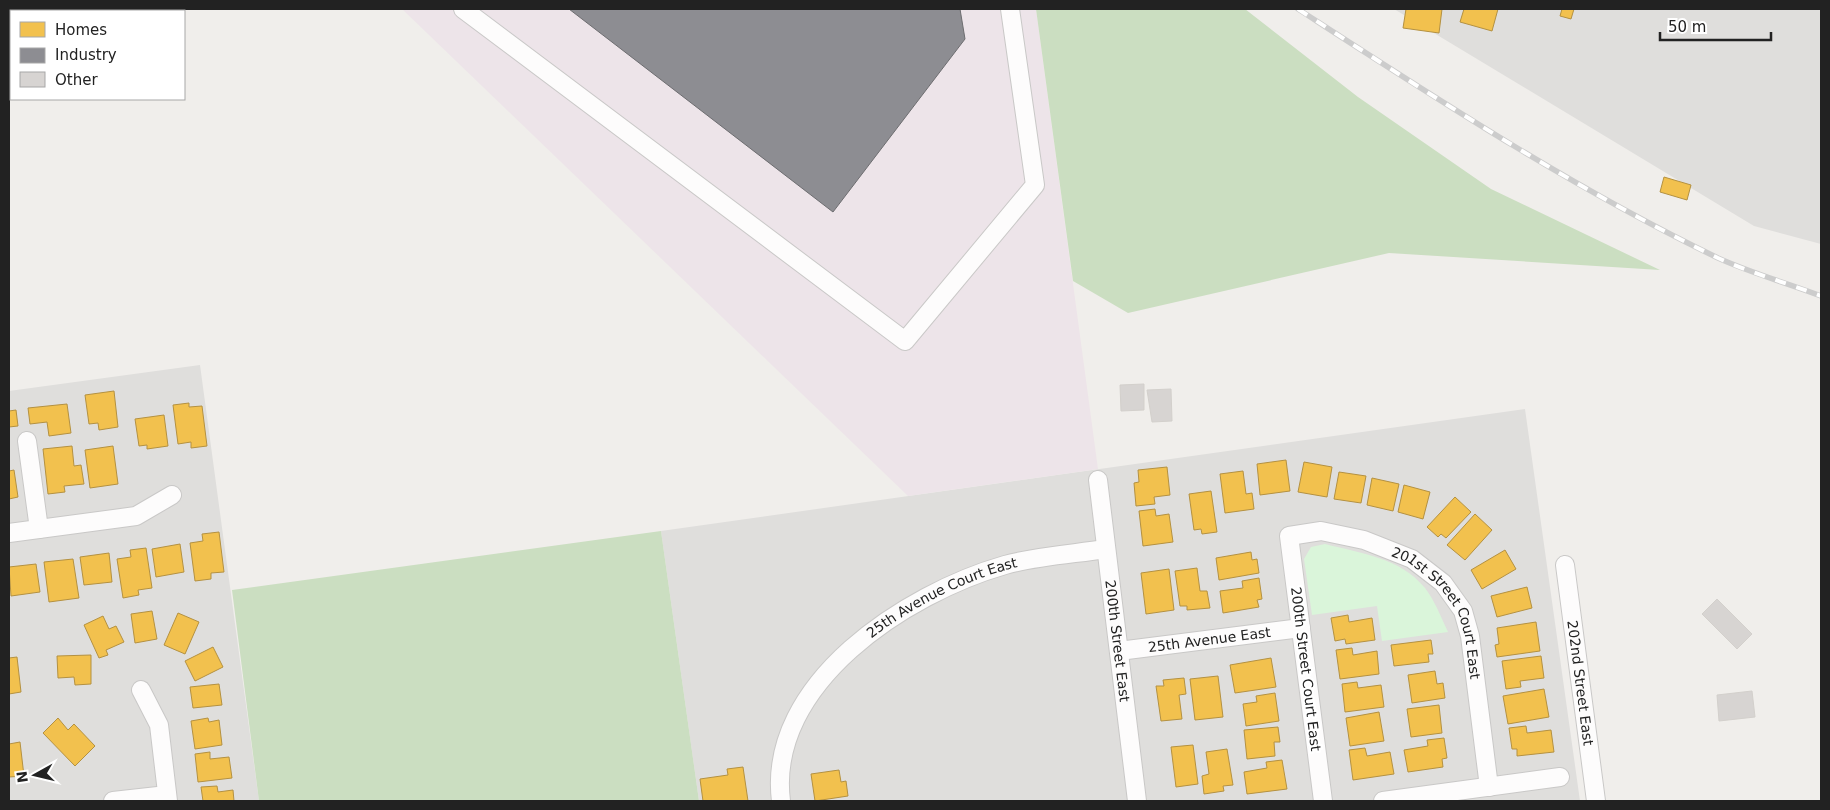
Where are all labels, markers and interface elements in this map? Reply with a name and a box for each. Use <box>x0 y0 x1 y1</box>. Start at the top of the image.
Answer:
legend <box>10 10 185 100</box>
scale bar <box>1660 10 1771 42</box>
text: 50 m <box>1668 18 1706 36</box>
text: Homes <box>55 21 107 39</box>
text: Industry <box>55 46 117 64</box>
text: Other <box>55 71 98 89</box>
street label: 201st Street Court East <box>1389 544 1483 681</box>
street label: 25th Avenue Court East <box>863 554 1019 641</box>
street label: 200th Street East <box>1102 579 1133 703</box>
street label: 200th Street Court East <box>1288 586 1324 753</box>
street label: 202nd Street East <box>1564 619 1597 747</box>
street label: 25th Avenue East <box>1147 624 1272 655</box>
north arrow <box>10 750 60 800</box>
text: N <box>13 770 31 784</box>

